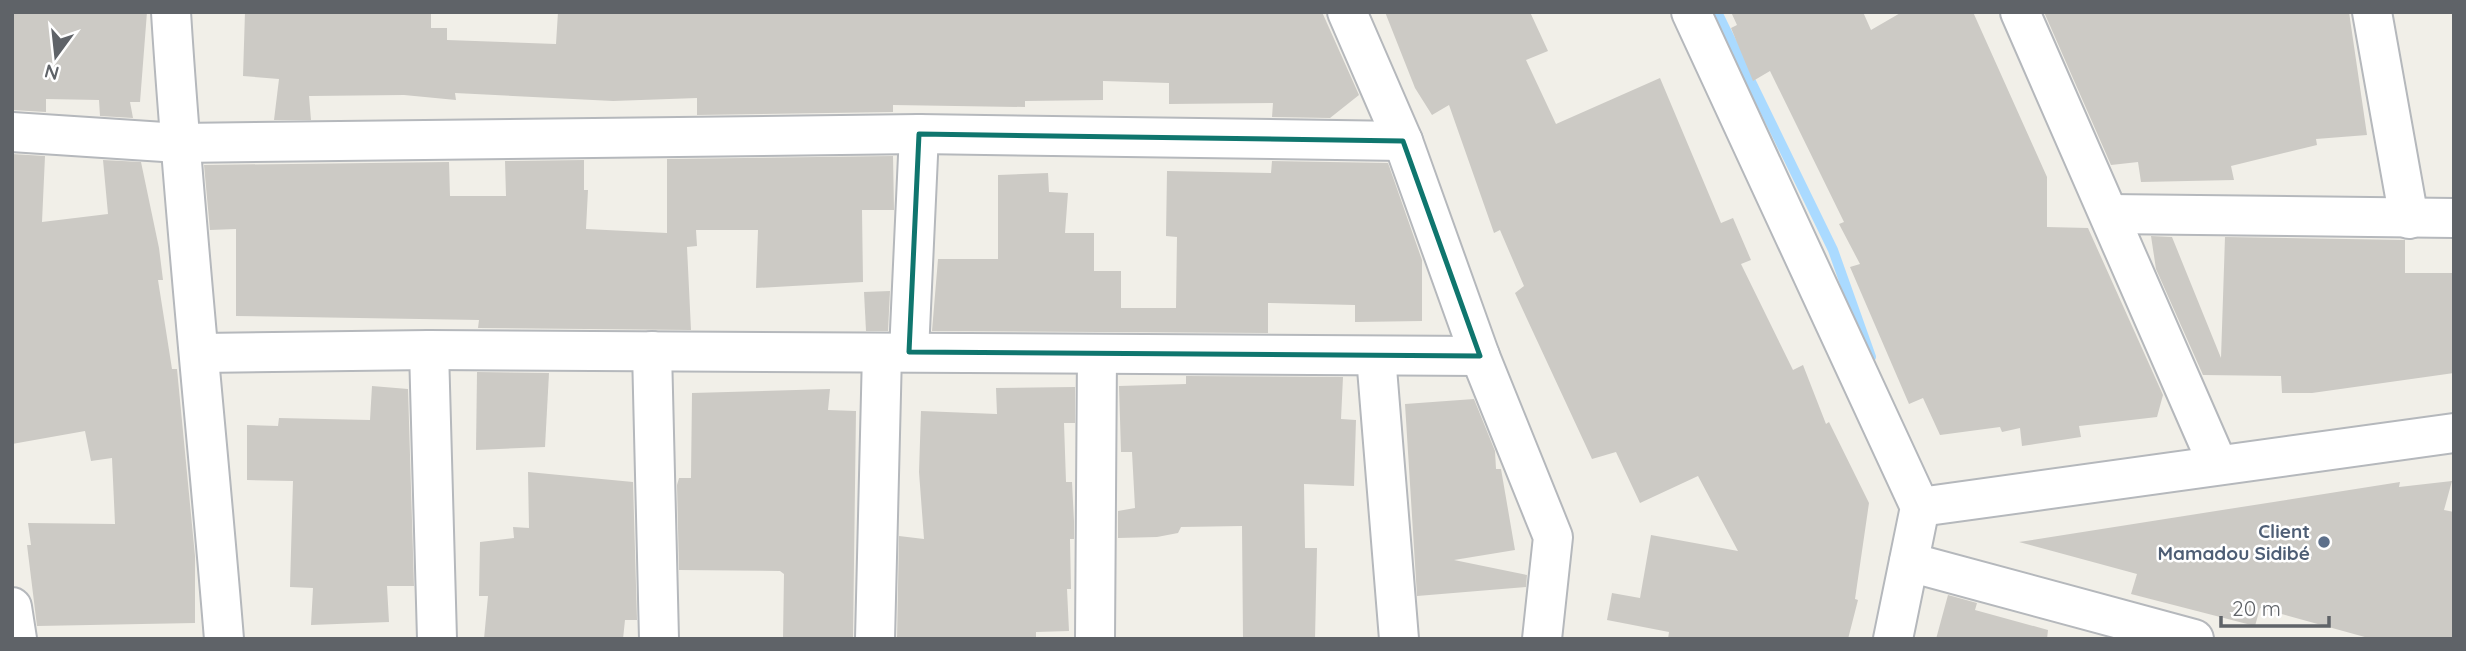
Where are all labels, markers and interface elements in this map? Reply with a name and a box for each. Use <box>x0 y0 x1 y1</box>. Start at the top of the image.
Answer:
north arrow <box>21 21 91 91</box>
text: N <box>42 59 61 86</box>
place label: Client Mamadou Sidibé <box>2157 519 2310 565</box>
marker: Client Mamadou Sidibé <box>2316 534 2332 550</box>
scale bar <box>2221 584 2330 628</box>
text: 20 m <box>2232 595 2281 621</box>

